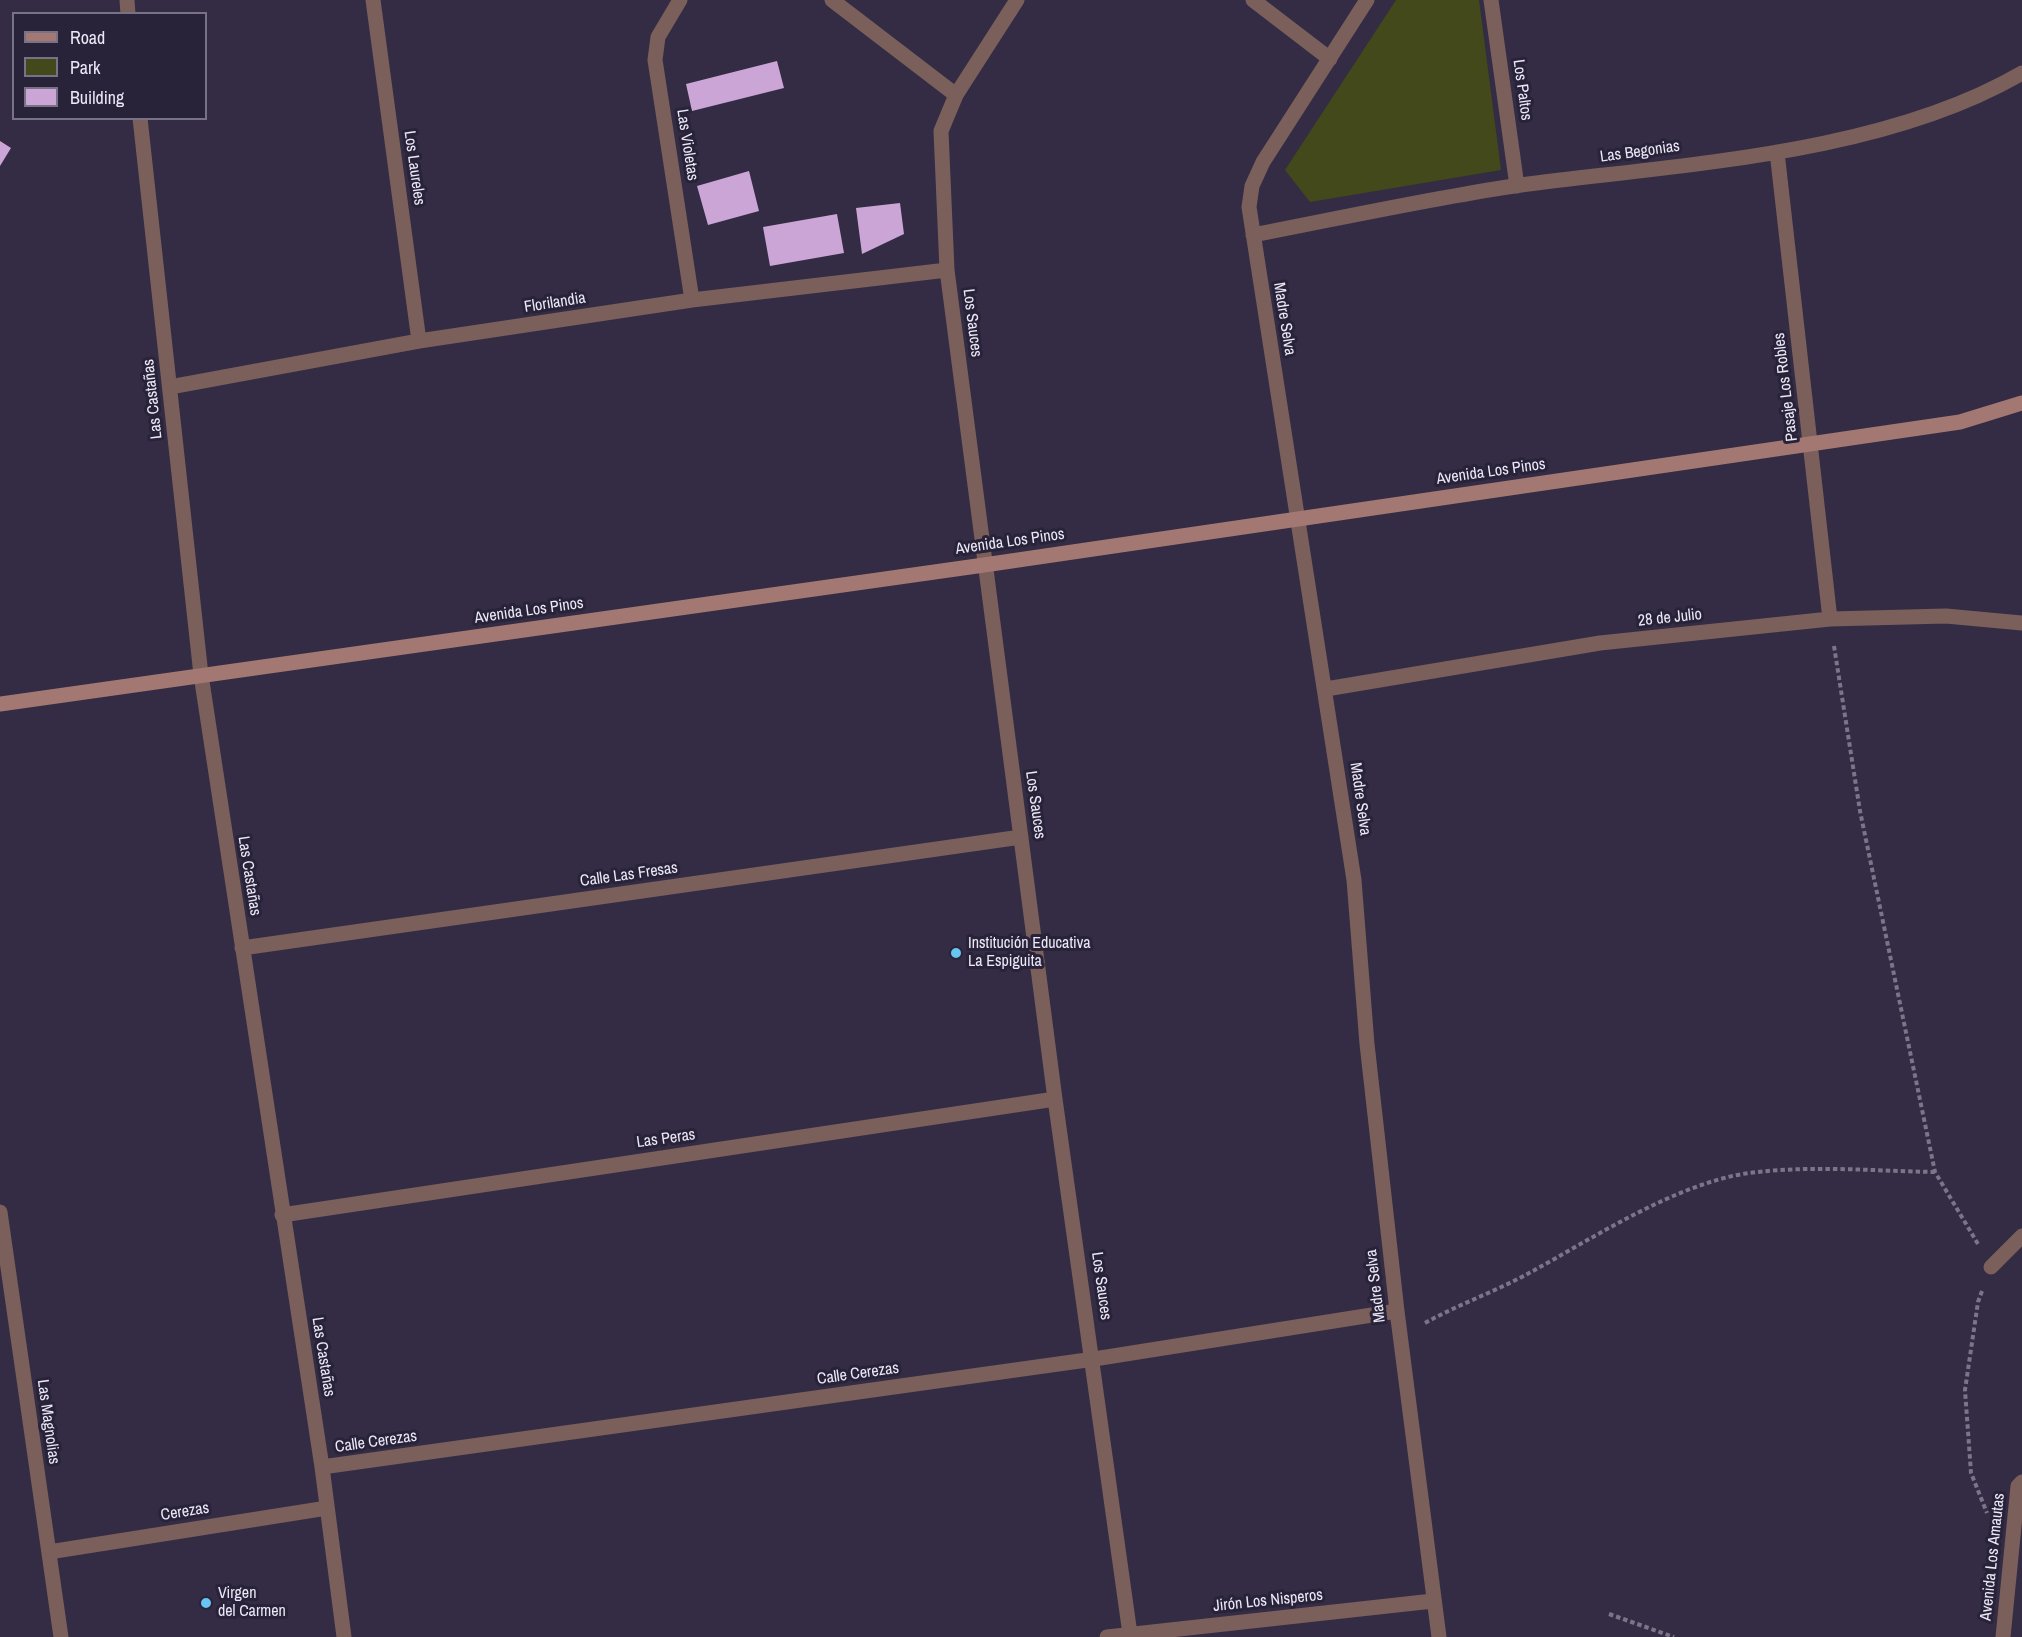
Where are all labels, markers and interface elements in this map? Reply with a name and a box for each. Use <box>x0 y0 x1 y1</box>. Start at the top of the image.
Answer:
legend <box>12 12 207 120</box>
text: Road <box>70 25 105 50</box>
text: Park <box>70 55 100 80</box>
street label: Los Paltos <box>1508 58 1536 122</box>
text: Building <box>70 85 124 110</box>
street label: Las Violetas <box>672 108 702 182</box>
street label: Los Laureles <box>399 129 429 207</box>
street label: Las Begonias <box>1599 137 1681 167</box>
street label: Madre Selva <box>1269 281 1299 357</box>
street label: Los Sauces <box>958 288 986 358</box>
street label: Florilandia <box>523 289 587 317</box>
street label: Pasaje Los Robles <box>1770 332 1802 442</box>
street label: Las Castañas <box>139 358 167 440</box>
street label: Avenida Los Pinos <box>1435 455 1547 489</box>
street label: Avenida Los Pinos <box>954 525 1066 559</box>
street label: Avenida Los Pinos <box>473 594 585 628</box>
street label: 28 de Julio <box>1637 605 1703 631</box>
street label: Madre Selva <box>1345 761 1375 837</box>
street label: Los Sauces <box>1021 770 1049 840</box>
street label: Las Castañas <box>233 835 265 917</box>
street label: Calle Las Fresas <box>579 859 679 891</box>
place label: Institución Educativa La Espiguita <box>968 934 1091 972</box>
marker: Institución Educativa La Espiguita <box>949 946 963 960</box>
street label: Las Peras <box>635 1125 697 1153</box>
street label: Madre Selva <box>1362 1248 1390 1324</box>
street label: Los Sauces <box>1087 1251 1115 1321</box>
street label: Las Castañas <box>307 1316 339 1398</box>
street label: Calle Cerezas <box>816 1359 900 1389</box>
street label: Las Magnolias <box>33 1378 63 1466</box>
street label: Calle Cerezas <box>334 1427 418 1457</box>
street label: Avenida Los Amautas <box>1977 1492 2009 1622</box>
street label: Cerezas <box>159 1499 211 1525</box>
place label: Virgen del Carmen <box>218 1584 286 1622</box>
street label: Jirón Los Nisperos <box>1212 1586 1324 1616</box>
marker: Virgen del Carmen <box>199 1596 213 1610</box>

